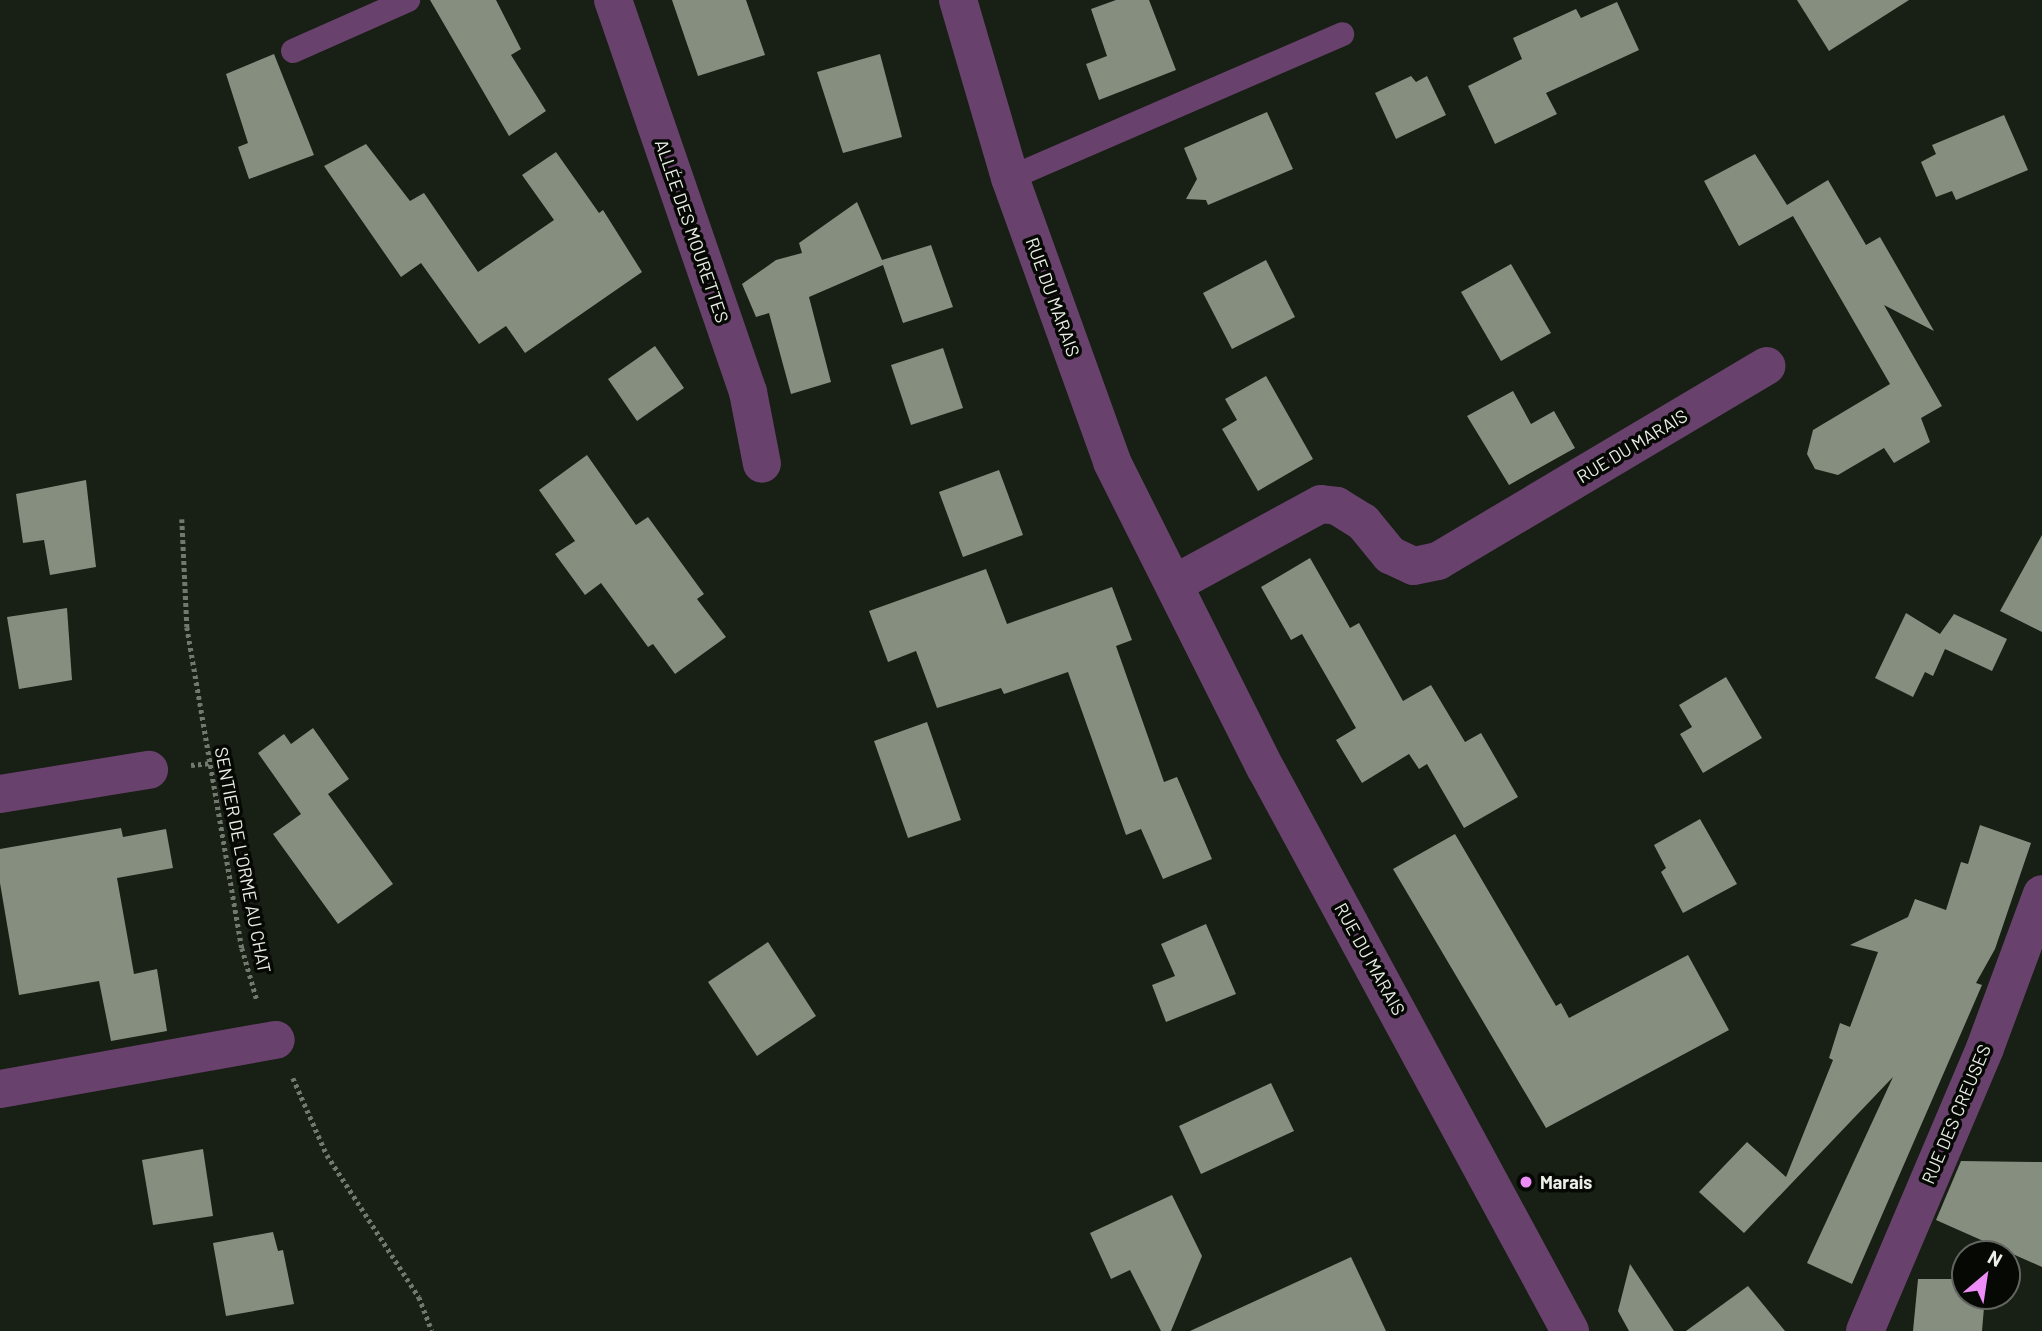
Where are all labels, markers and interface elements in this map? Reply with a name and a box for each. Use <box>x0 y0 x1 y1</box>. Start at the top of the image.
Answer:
street label: ALLÉE DES MOURETTES <box>650 137 734 325</box>
street label: RUE DU MARAIS <box>1021 235 1085 359</box>
street label: RUE DU MARAIS <box>1573 405 1691 487</box>
street label: SENTIER DE L'ORME AU CHAT <box>210 745 276 975</box>
street label: RUE DU MARAIS <box>1330 899 1410 1019</box>
street label: RUE DES CREUSES <box>1917 1041 1995 1187</box>
place label: Marais <box>1540 1171 1592 1193</box>
marker: Marais <box>1518 1174 1534 1190</box>
north arrow <box>1951 1240 2021 1310</box>
text: N <box>1984 1245 2007 1271</box>

